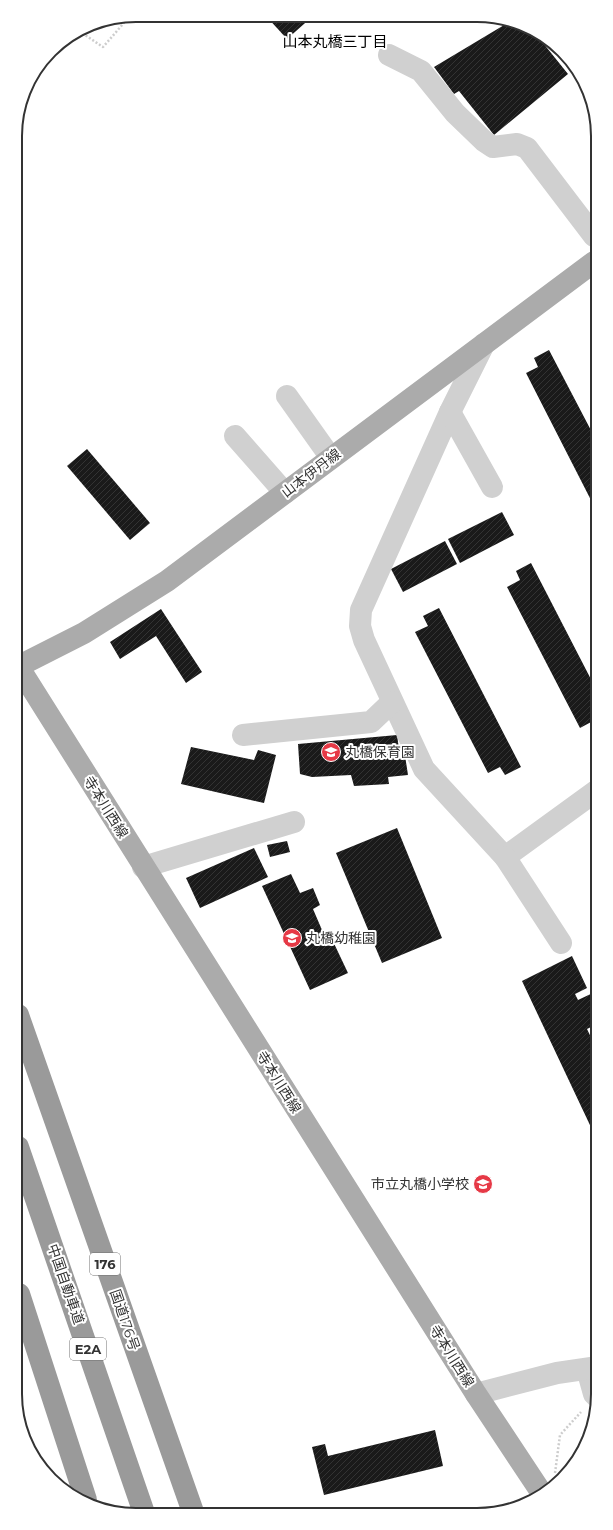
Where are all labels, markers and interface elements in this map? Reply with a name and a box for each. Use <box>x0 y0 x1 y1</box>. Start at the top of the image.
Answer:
district label: 山本丸橋三丁目 <box>282 32 388 51</box>
street label: 山本伊丹線 <box>278 445 344 501</box>
school or university icon: 丸橋保育園 <box>320 741 342 763</box>
place label: 丸橋保育園 <box>345 743 415 761</box>
street label: 寺本川西線 <box>80 773 132 841</box>
school or university icon: 丸橋幼稚園 <box>281 927 303 949</box>
place label: 丸橋幼稚園 <box>306 929 376 947</box>
street label: 寺本川西線 <box>253 1048 305 1116</box>
school or university icon: 市立丸橋小学校 <box>472 1173 494 1195</box>
place label: 市立丸橋小学校 <box>371 1175 469 1193</box>
street label: 中国自動車道 <box>44 1241 88 1327</box>
road number: 176 <box>90 1253 120 1275</box>
street label: 国道176号 <box>106 1287 144 1353</box>
street label: 寺本川西線 <box>426 1322 478 1390</box>
road number: E2A <box>70 1338 106 1360</box>

